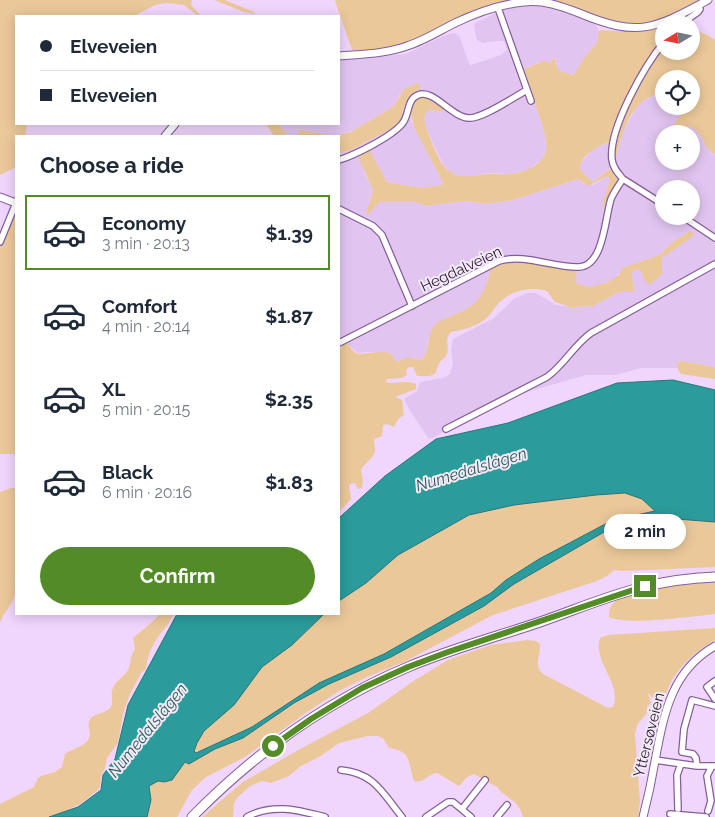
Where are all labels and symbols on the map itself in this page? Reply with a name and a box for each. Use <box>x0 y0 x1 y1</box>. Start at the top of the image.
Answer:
north arrow <box>655 15 700 60</box>
street label: Hegdalveien <box>417 242 505 296</box>
water label: Numedalslågen <box>413 444 529 495</box>
callout: 2 min <box>604 514 686 548</box>
route end <box>634 575 656 597</box>
water label: Numedalslågen <box>104 680 191 781</box>
street label: Yttersøveien <box>630 691 668 779</box>
route start <box>262 735 284 757</box>

